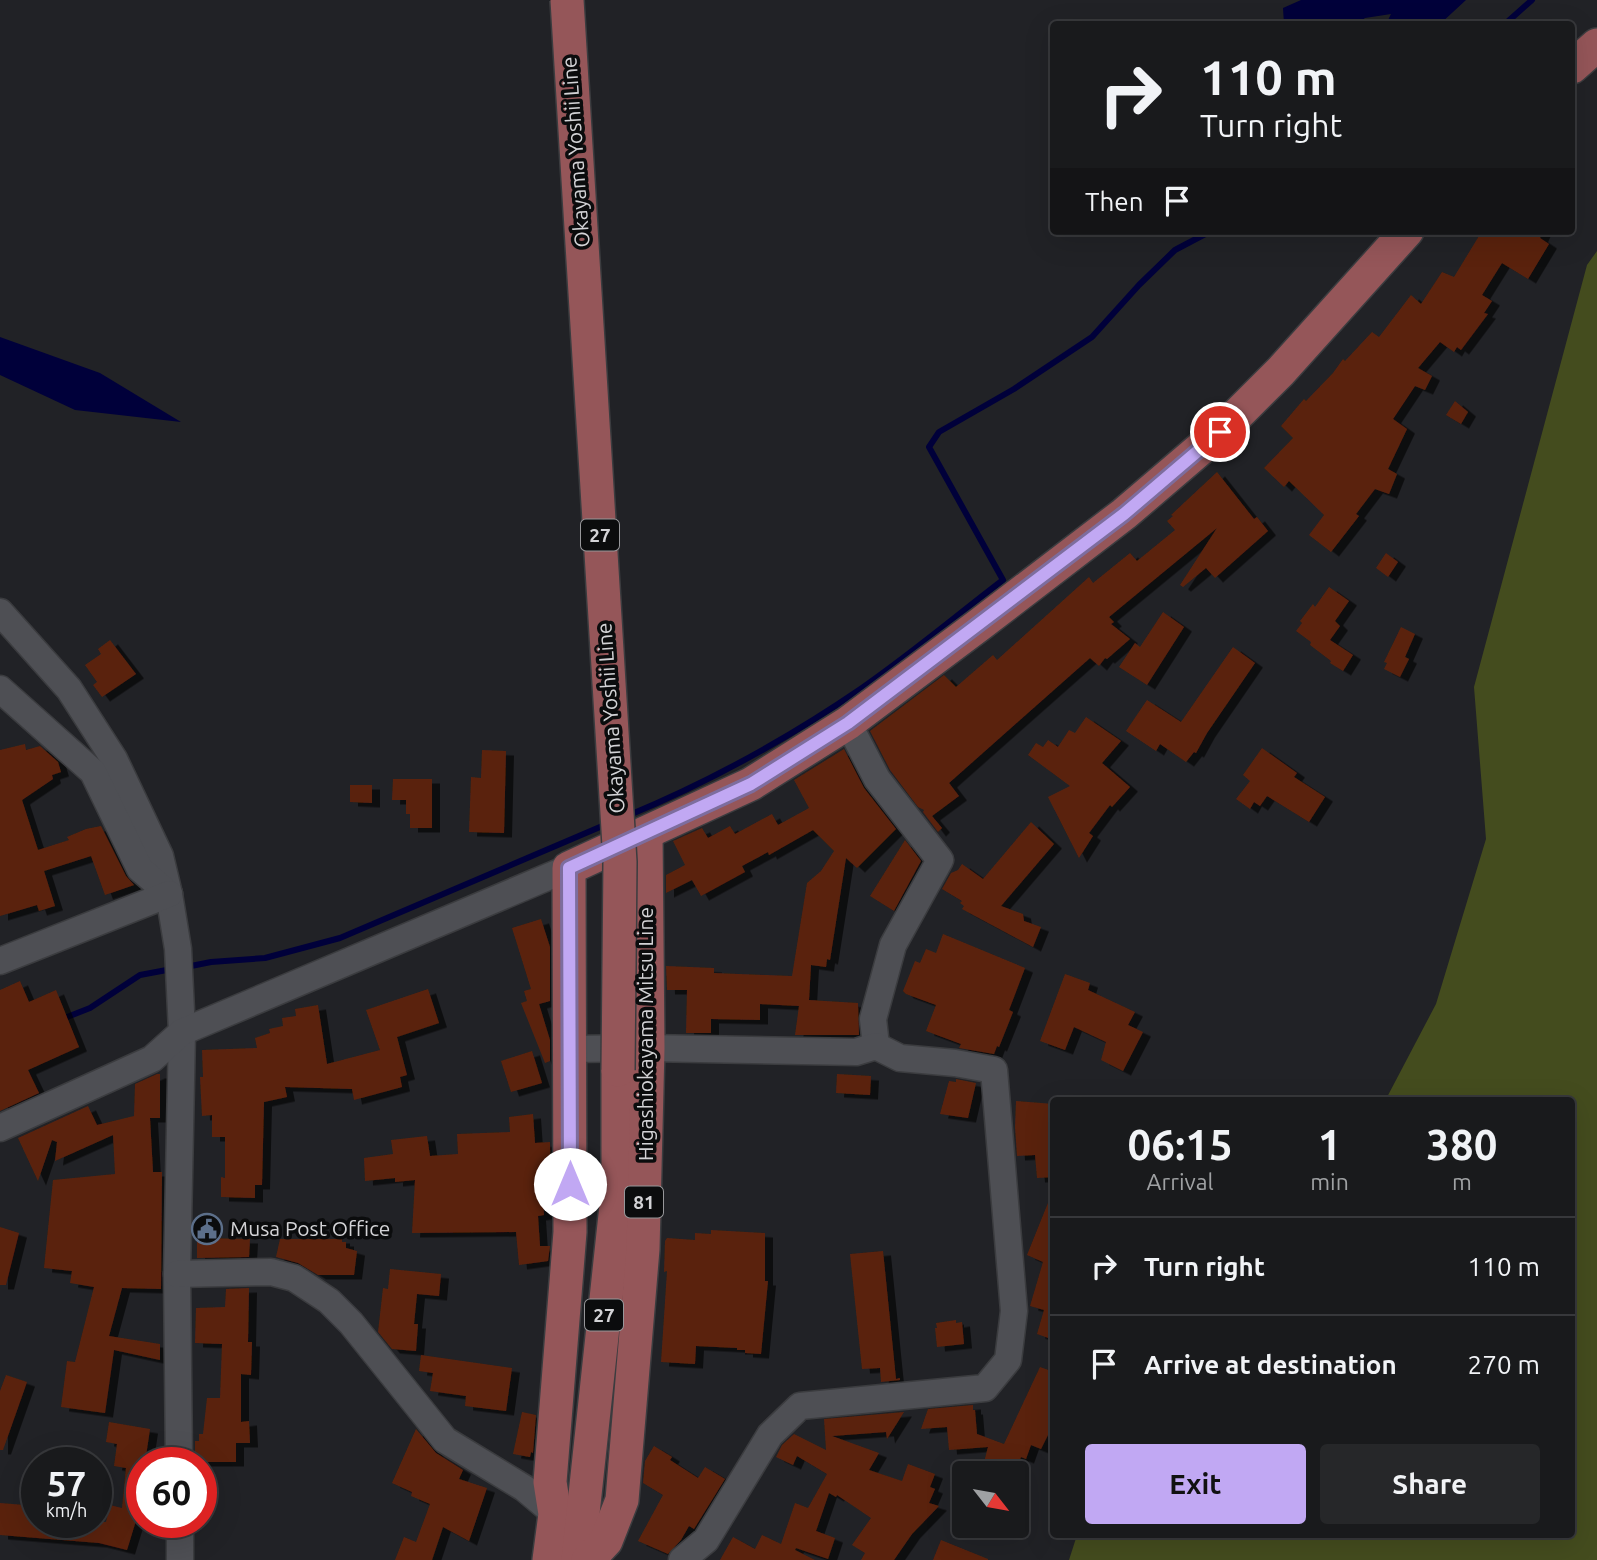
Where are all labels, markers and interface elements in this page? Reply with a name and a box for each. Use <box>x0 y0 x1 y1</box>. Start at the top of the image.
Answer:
icon: right <box>1085 49 1176 140</box>
text: 110 m <box>1200 49 1337 104</box>
street label: Okayama Yoshii Line <box>556 56 594 248</box>
text: Turn right <box>1200 107 1342 143</box>
icon: arrive <box>1158 182 1196 220</box>
text: Then <box>1085 187 1144 216</box>
pin <box>1190 402 1250 462</box>
icon: arrive <box>1201 413 1239 451</box>
road number: 27 <box>581 520 619 550</box>
street label: Okayama Yoshii Line <box>591 622 629 814</box>
street label: Higashiokayama Mitsu Line <box>633 907 657 1161</box>
text: 06:15 <box>1128 1121 1233 1168</box>
text: 1 <box>1318 1121 1341 1168</box>
text: 380 <box>1426 1121 1497 1168</box>
position arrow <box>533 1147 607 1221</box>
text: Arrival <box>1147 1169 1214 1194</box>
text: min <box>1310 1169 1349 1194</box>
text: m <box>1452 1169 1472 1194</box>
road number: 81 <box>625 1186 663 1218</box>
public building icon: Musa Post Office <box>190 1212 224 1246</box>
place label: Musa Post Office <box>230 1216 390 1240</box>
icon: right <box>1085 1247 1123 1285</box>
text: Turn right <box>1144 1252 1265 1281</box>
text: 110 m <box>1468 1252 1540 1281</box>
road number: 27 <box>585 1300 623 1330</box>
icon: arrive <box>1085 1345 1123 1383</box>
text: Arrive at destination <box>1144 1350 1397 1379</box>
text: 270 m <box>1468 1350 1540 1379</box>
button: Exit <box>1085 1444 1306 1524</box>
button: Share <box>1320 1444 1540 1524</box>
speed limit sign: 60 <box>126 1447 217 1538</box>
north arrow <box>952 1461 1029 1538</box>
map controls <box>952 1461 1029 1538</box>
text: 57 <box>47 1463 86 1503</box>
text: km/h <box>46 1500 87 1520</box>

